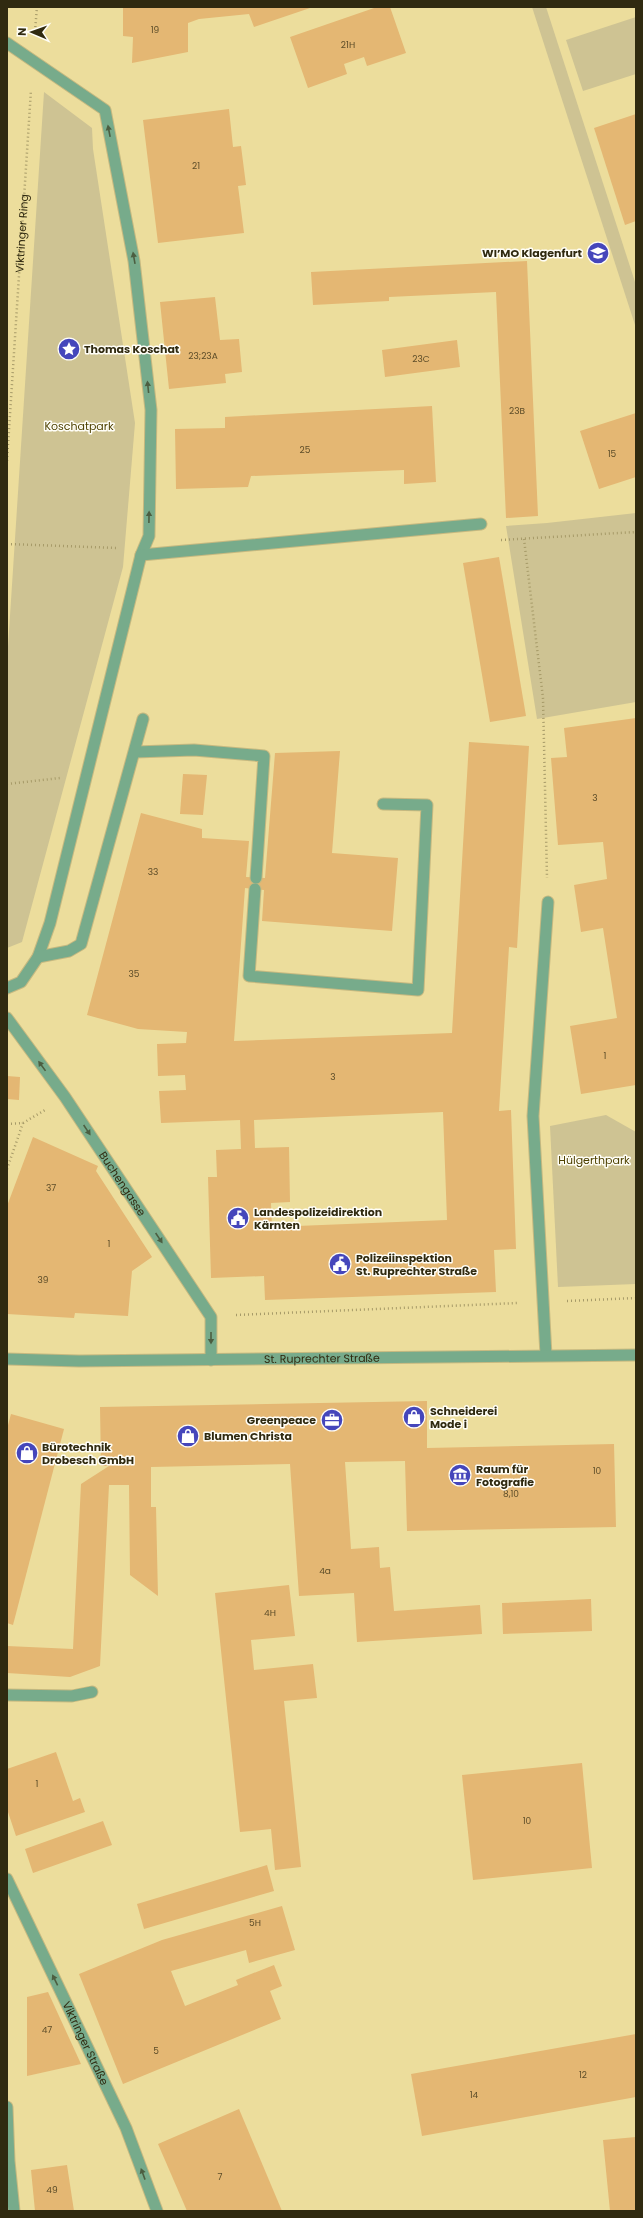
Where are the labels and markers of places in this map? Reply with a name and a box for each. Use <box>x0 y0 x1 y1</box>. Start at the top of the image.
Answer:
school or university icon: WI’MO Klagenfurt <box>585 240 611 266</box>
place label: WI’MO Klagenfurt <box>482 245 583 261</box>
place icon: Thomas Koschat <box>56 336 82 362</box>
place label: Thomas Koschat <box>84 341 180 357</box>
place label: Landespolizeidirektion Kärnten <box>254 1204 382 1233</box>
public building icon: Landespolizeidirektion Kärnten <box>225 1205 251 1231</box>
place label: Polizeiinspektion St. Ruprechter Straße <box>356 1250 477 1279</box>
public building icon: Polizeiinspektion St. Ruprechter Straße <box>327 1251 353 1277</box>
place label: Schneiderei Mode i <box>430 1403 497 1432</box>
shop icon: Schneiderei Mode i <box>401 1404 427 1430</box>
office icon: Greenpeace <box>319 1407 345 1433</box>
place label: Greenpeace <box>247 1412 316 1428</box>
shop icon: Blumen Christa <box>175 1423 201 1449</box>
place label: Blumen Christa <box>204 1428 292 1444</box>
place label: Bürotechnik Drobesch GmbH <box>42 1439 134 1468</box>
shop icon: Bürotechnik Drobesch GmbH <box>14 1440 40 1466</box>
place label: Raum für Fotografie <box>476 1461 534 1490</box>
museum icon: Raum für Fotografie <box>447 1462 473 1488</box>

